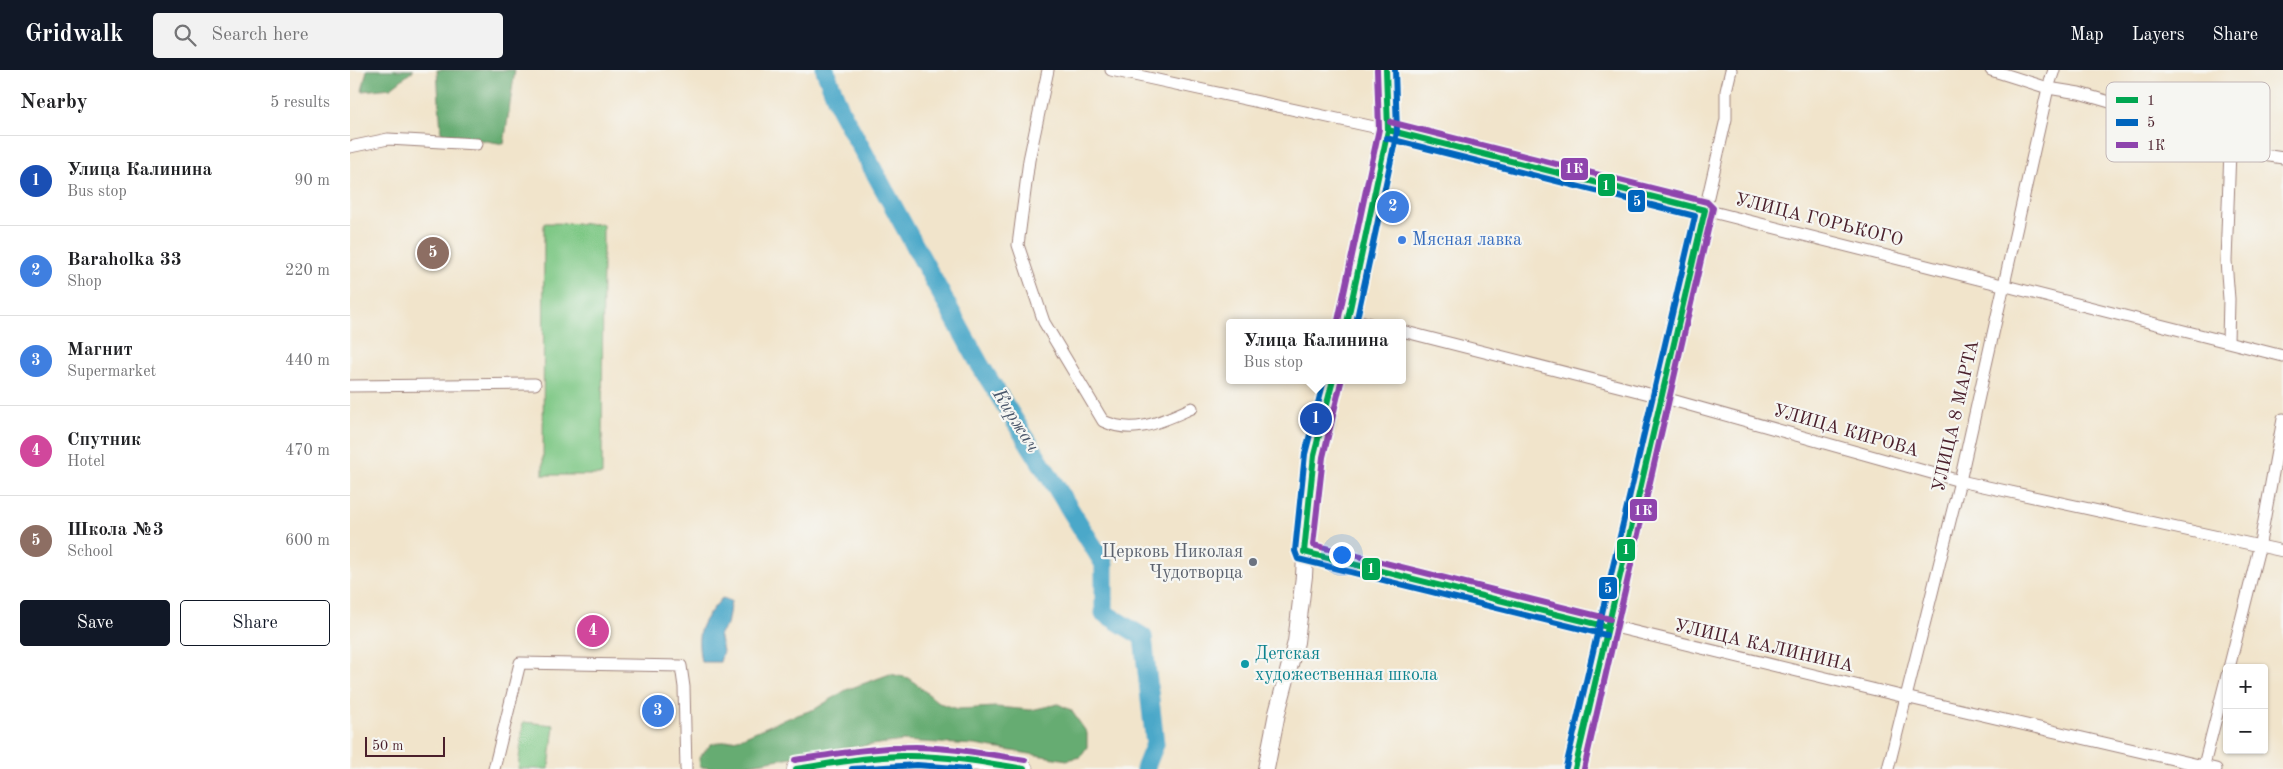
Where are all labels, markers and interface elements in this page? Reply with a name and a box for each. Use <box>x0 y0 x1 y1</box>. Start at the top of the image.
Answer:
search box <box>153 13 503 58</box>
icon: search <box>171 21 199 49</box>
text: Gridwalk <box>25 23 123 47</box>
text: Search here <box>211 26 309 45</box>
text: Map <box>2070 26 2104 44</box>
text: Layers <box>2132 26 2184 44</box>
text: Share <box>2212 26 2258 44</box>
legend <box>2106 82 2270 162</box>
text: Nearby <box>20 92 88 113</box>
text: 1 <box>2147 94 2155 108</box>
text: 5 results <box>270 95 330 111</box>
text: 5 <box>2147 116 2155 130</box>
text: 1К <box>2147 139 2165 153</box>
line badge: 1К <box>1560 157 1589 181</box>
text: Улица Калинина <box>67 161 212 180</box>
text: 1К <box>1565 162 1584 176</box>
text: 1 <box>31 173 41 189</box>
text: 90 m <box>294 173 330 189</box>
line badge: 1 <box>1597 173 1616 197</box>
text: 1 <box>1602 179 1610 193</box>
text: Bus stop <box>67 184 127 200</box>
pin: 2 <box>1377 188 1409 226</box>
line badge: 5 <box>1627 189 1646 213</box>
street label: УЛИЦА ГОРЬКОГО <box>1733 190 1905 250</box>
text: 5 <box>1633 195 1641 209</box>
place label: Мясная лавка <box>1412 231 1522 249</box>
pin: 5 <box>417 234 449 272</box>
marker: Мясная лавка <box>1396 234 1408 246</box>
text: Baraholka 33 <box>67 251 182 270</box>
text: 2 <box>31 263 41 279</box>
text: 220 m <box>285 263 330 279</box>
text: Shop <box>67 274 102 290</box>
popup <box>1226 319 1406 384</box>
text: Улица Калинина <box>1243 332 1389 351</box>
street label: УЛИЦА 8 МАРТА <box>1930 338 1982 494</box>
text: Магнит <box>67 341 133 360</box>
text: 3 <box>31 353 41 369</box>
text: 440 m <box>285 353 330 369</box>
text: Bus stop <box>1243 355 1303 371</box>
text: Supermarket <box>67 364 156 380</box>
water label: Киржач <box>988 385 1042 456</box>
pin: 1 <box>1300 400 1332 438</box>
street label: УЛИЦА КИРОВА <box>1771 402 1921 460</box>
text: Спутник <box>67 431 141 450</box>
text: 4 <box>31 443 41 459</box>
text: 470 m <box>285 443 330 459</box>
text: Hotel <box>67 454 105 470</box>
line badge: 1К <box>1629 498 1658 522</box>
text: 1К <box>1634 504 1653 518</box>
text: Школа №3 <box>67 521 164 540</box>
text: 5 <box>31 533 41 549</box>
text: 600 m <box>285 533 330 549</box>
line badge: 1 <box>1616 538 1636 562</box>
your location <box>1329 542 1355 568</box>
place label: Церковь Николая Чудотворца <box>1102 543 1243 582</box>
text: 1 <box>1622 543 1630 557</box>
text: School <box>67 544 113 560</box>
marker: Церковь Николая Чудотворца <box>1247 556 1259 568</box>
line badge: 1 <box>1361 557 1381 581</box>
text: 1 <box>1367 562 1375 576</box>
line badge: 5 <box>1598 576 1618 600</box>
text: 5 <box>1604 582 1612 596</box>
button: Save <box>20 600 170 646</box>
button: Share <box>180 600 330 646</box>
pin: 4 <box>577 612 609 650</box>
street label: УЛИЦА КАЛИНИНА <box>1673 617 1856 675</box>
place label: Детская художественная школа <box>1255 645 1438 684</box>
marker: Детская художественная школа <box>1239 658 1251 670</box>
map controls <box>2223 664 2268 754</box>
button: + <box>2223 664 2268 709</box>
pin: 3 <box>642 692 674 730</box>
button: − <box>2223 709 2268 754</box>
scale bar <box>365 734 445 757</box>
text: 50 m <box>372 739 403 753</box>

